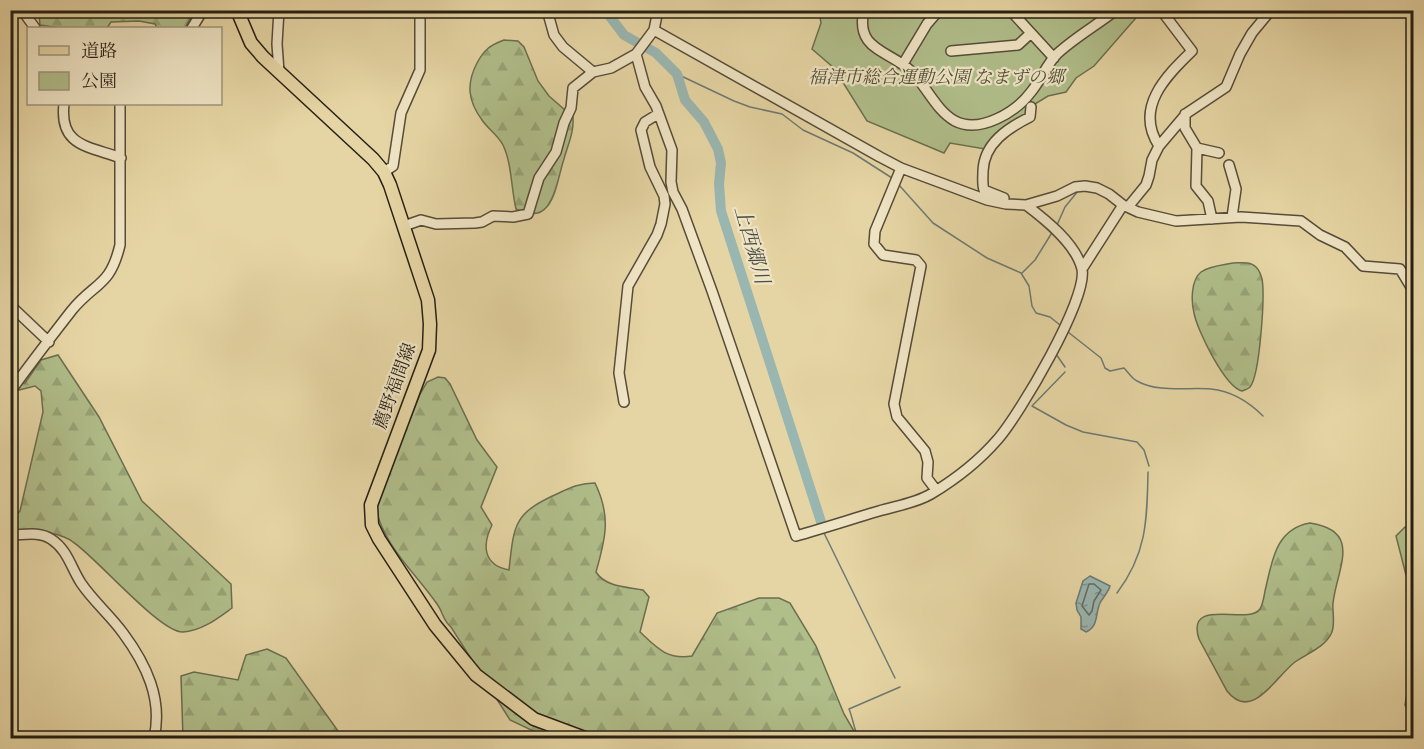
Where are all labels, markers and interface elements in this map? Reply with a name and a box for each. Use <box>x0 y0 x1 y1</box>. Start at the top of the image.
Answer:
legend <box>27 27 222 105</box>
text: 道路 <box>81 40 117 63</box>
park label: 福津市総合運動公園 なまずの郷 <box>808 66 1067 89</box>
text: 公園 <box>81 70 117 93</box>
water label: 上西郷川 <box>729 203 776 289</box>
street label: 薦野福間線 <box>369 340 421 432</box>

